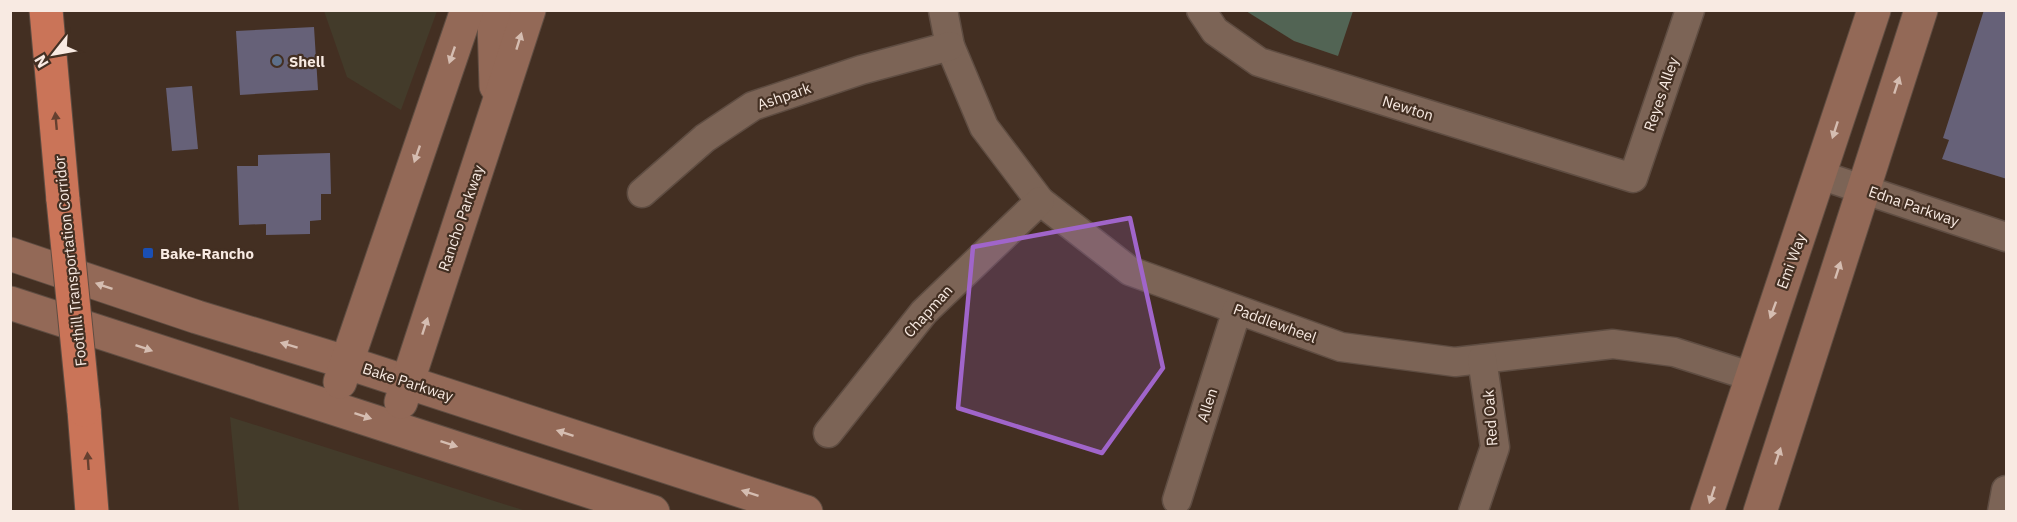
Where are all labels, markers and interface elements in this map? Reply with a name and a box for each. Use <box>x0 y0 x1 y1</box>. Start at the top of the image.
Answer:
north arrow <box>24 24 84 84</box>
one-way arrow <box>515 32 525 50</box>
one-way arrow <box>446 46 456 64</box>
text: N <box>30 52 53 72</box>
place label: Shell <box>289 52 325 71</box>
marker: Shell <box>270 54 284 68</box>
street label: Reyes Alley <box>1639 54 1683 134</box>
one-way arrow <box>1893 76 1902 94</box>
street label: Ashpark <box>755 78 813 114</box>
street label: Newton <box>1380 91 1436 125</box>
one-way arrow <box>51 111 61 130</box>
one-way arrow <box>1830 121 1839 139</box>
one-way arrow <box>412 146 421 164</box>
street label: Foothill Transportation Corridor <box>49 154 91 367</box>
street label: Rancho Parkway <box>434 162 488 274</box>
street label: Edna Parkway <box>1866 182 1962 231</box>
street label: Emi Way <box>1772 230 1810 291</box>
place label: Bake-Rancho <box>160 244 254 263</box>
marker: Bake-Rancho <box>141 246 155 260</box>
one-way arrow <box>1833 261 1843 279</box>
one-way arrow <box>95 281 113 290</box>
street label: Chapman <box>899 281 957 341</box>
street label: Paddlewheel <box>1231 299 1319 347</box>
one-way arrow <box>1768 301 1778 319</box>
one-way arrow <box>421 317 430 335</box>
one-way arrow <box>280 340 298 349</box>
one-way arrow <box>135 344 153 354</box>
street label: Bake Parkway <box>360 358 456 406</box>
street label: Allen <box>1193 386 1221 424</box>
street label: Red Oak <box>1479 389 1501 447</box>
one-way arrow <box>354 412 372 422</box>
one-way arrow <box>556 428 574 437</box>
one-way arrow <box>440 440 458 450</box>
one-way arrow <box>1773 447 1783 465</box>
one-way arrow <box>83 451 93 470</box>
one-way arrow <box>1707 486 1716 504</box>
one-way arrow <box>741 488 759 498</box>

